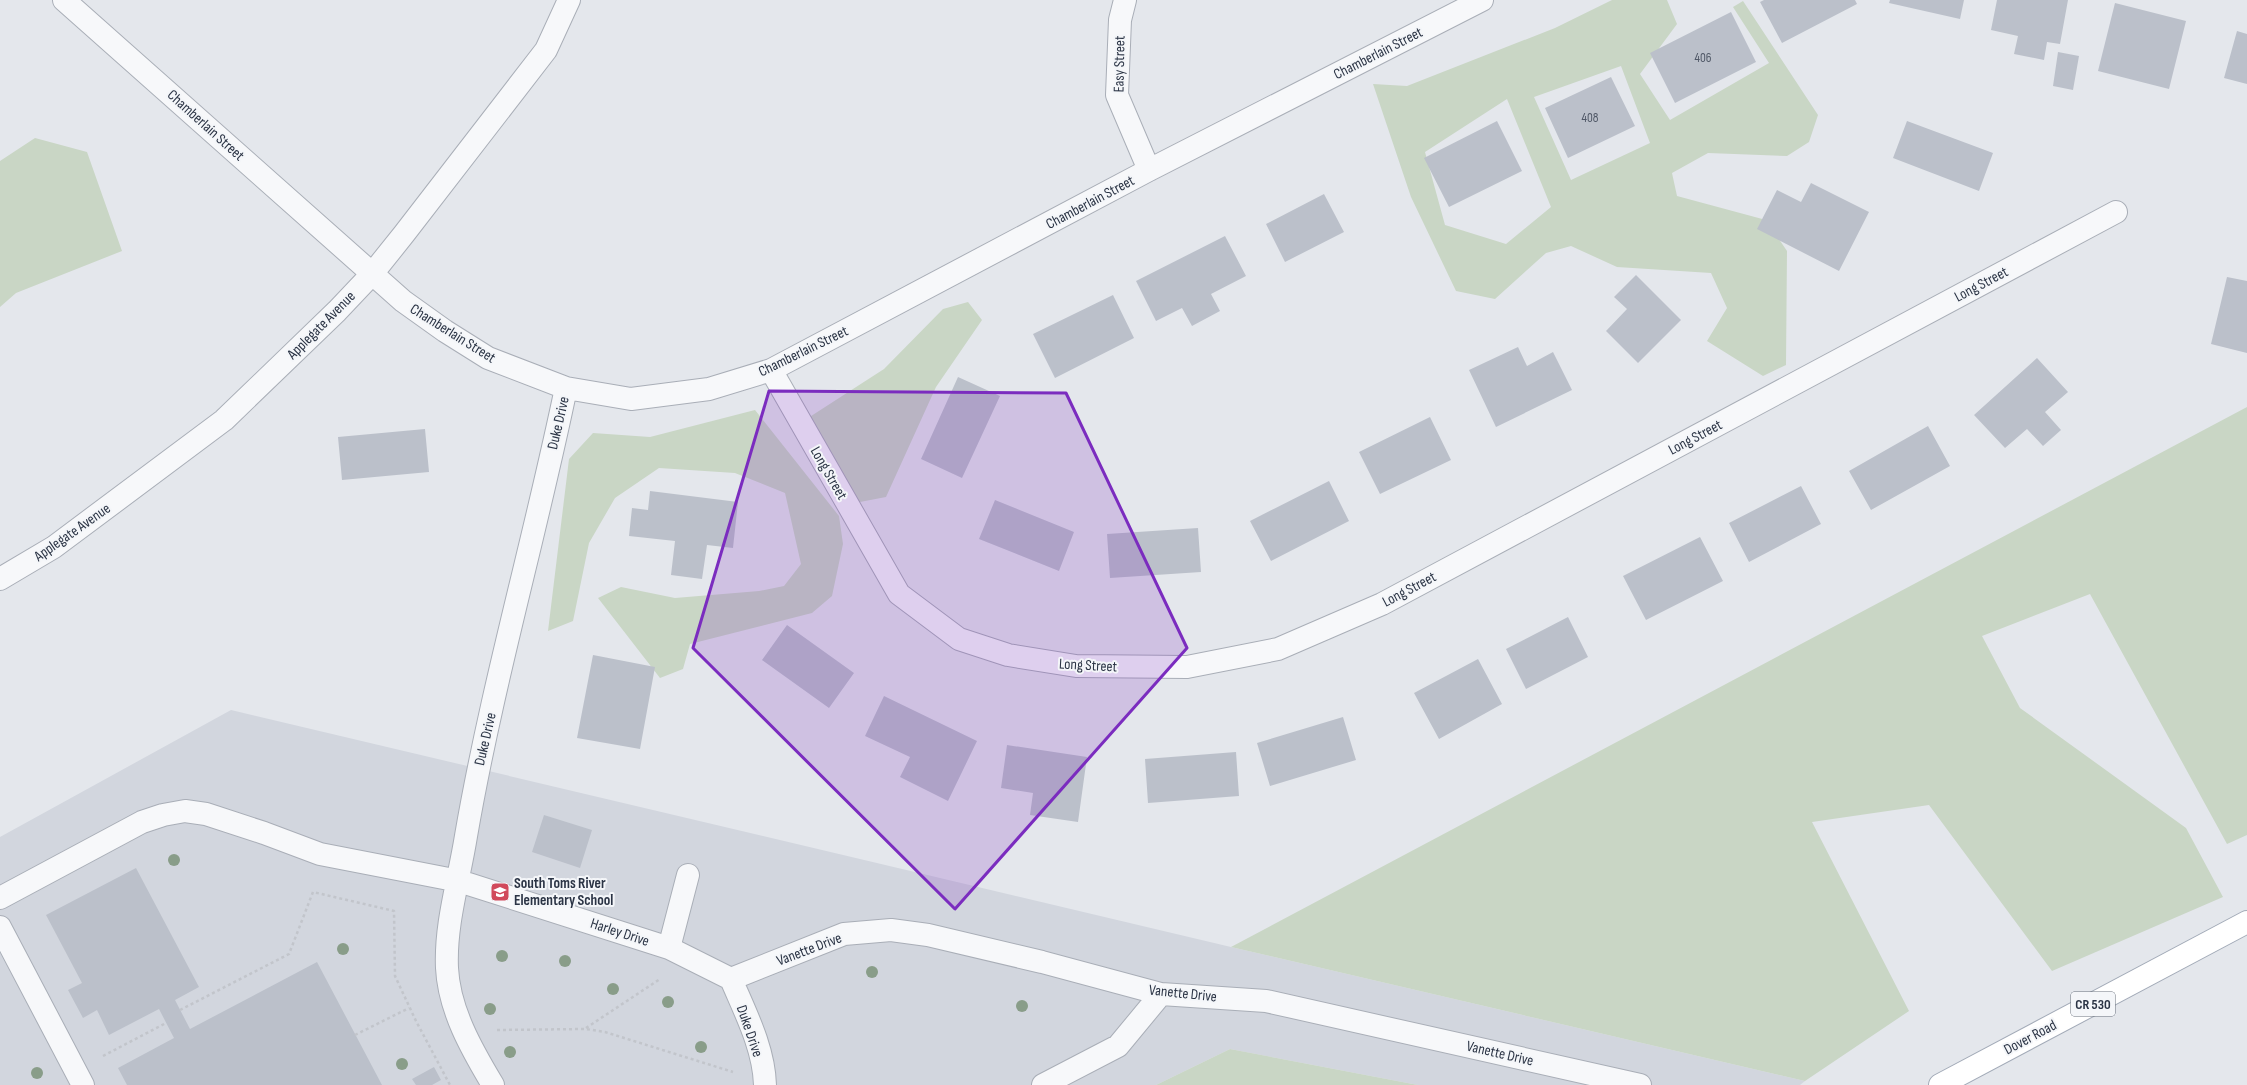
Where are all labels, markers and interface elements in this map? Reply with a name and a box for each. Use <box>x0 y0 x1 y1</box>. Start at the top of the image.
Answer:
street label: Chamberlain Street <box>1330 23 1426 84</box>
street label: Easy Street <box>1110 35 1130 93</box>
house number: 406 <box>1695 50 1712 66</box>
street label: Chamberlain Street <box>163 86 249 165</box>
house number: 408 <box>1582 110 1599 126</box>
street label: Chamberlain Street <box>1043 171 1138 234</box>
street label: Long Street <box>1951 262 2012 306</box>
street label: Applegate Avenue <box>282 287 360 364</box>
street label: Chamberlain Street <box>406 300 499 368</box>
street label: Chamberlain Street <box>755 321 852 381</box>
street label: Duke Drive <box>543 395 574 451</box>
street label: Long Street <box>1665 415 1726 459</box>
street label: Long Street <box>806 443 852 503</box>
street label: Applegate Avenue <box>30 499 114 566</box>
street label: Long Street <box>1379 567 1440 611</box>
street label: Long Street <box>1058 654 1118 677</box>
street label: Duke Drive <box>470 711 501 767</box>
place label: South Toms River Elementary School <box>514 874 613 910</box>
school or university icon: South Toms River Elementary School <box>489 881 511 903</box>
street label: Harley Drive <box>588 914 652 951</box>
street label: Vanette Drive <box>774 928 844 971</box>
street label: Vanette Drive <box>1148 980 1218 1007</box>
road number: CR 530 <box>2071 992 2115 1016</box>
street label: Duke Drive <box>732 1003 767 1060</box>
street label: Dover Road <box>2001 1016 2060 1059</box>
street label: Vanette Drive <box>1465 1037 1535 1070</box>

